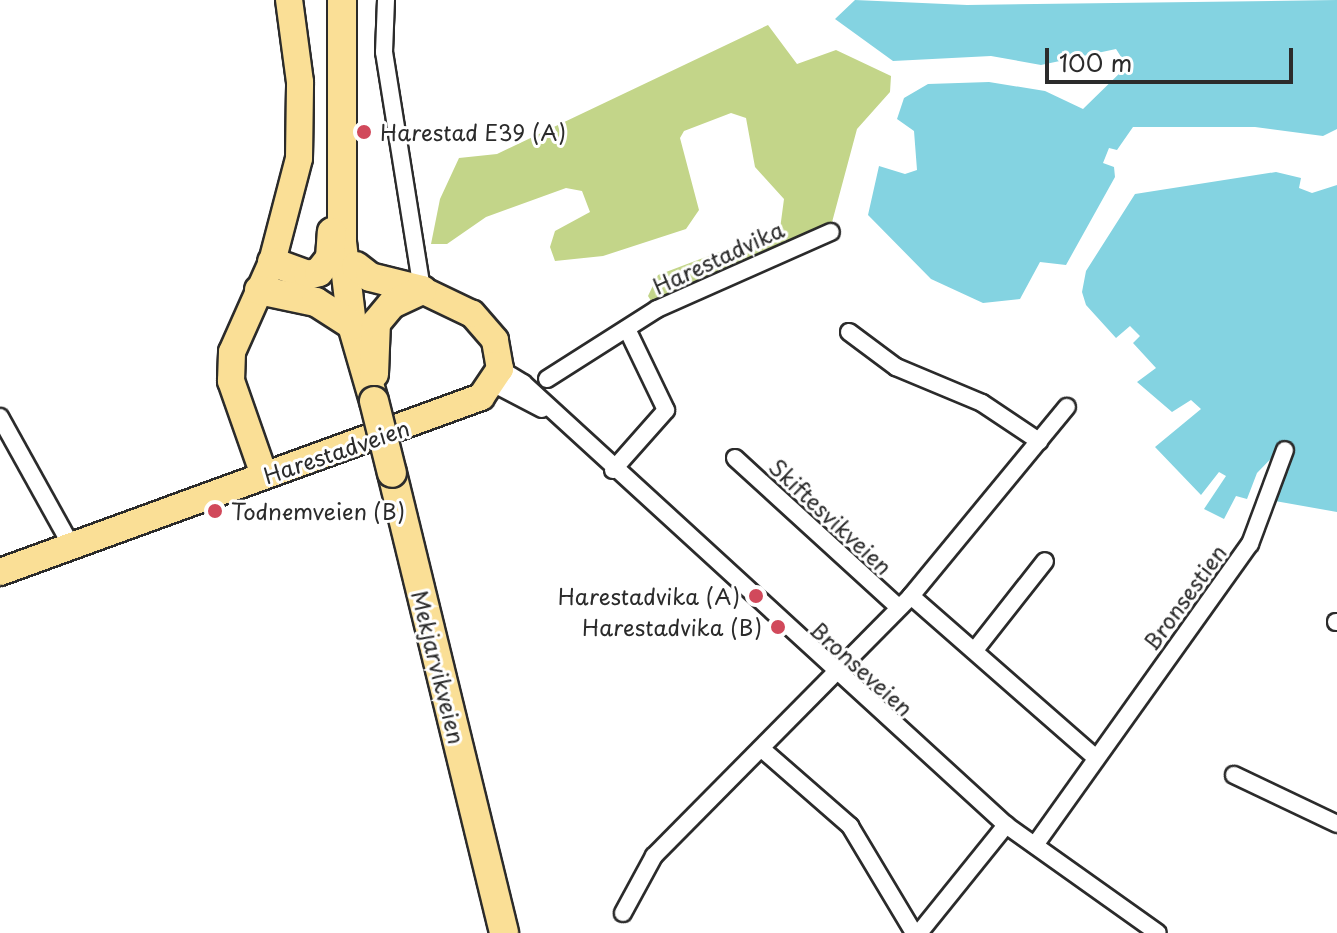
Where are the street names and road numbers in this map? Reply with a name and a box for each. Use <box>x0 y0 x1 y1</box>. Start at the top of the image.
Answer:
street label: Harestadvika <box>648 215 788 299</box>
street label: Harestadveien <box>260 414 412 488</box>
street label: Skiftesvikveien <box>764 453 898 579</box>
street label: Bronsestien <box>1137 539 1231 655</box>
street label: Mekjarvikveien <box>407 588 471 746</box>
street label: Bronseveien <box>805 615 919 721</box>

